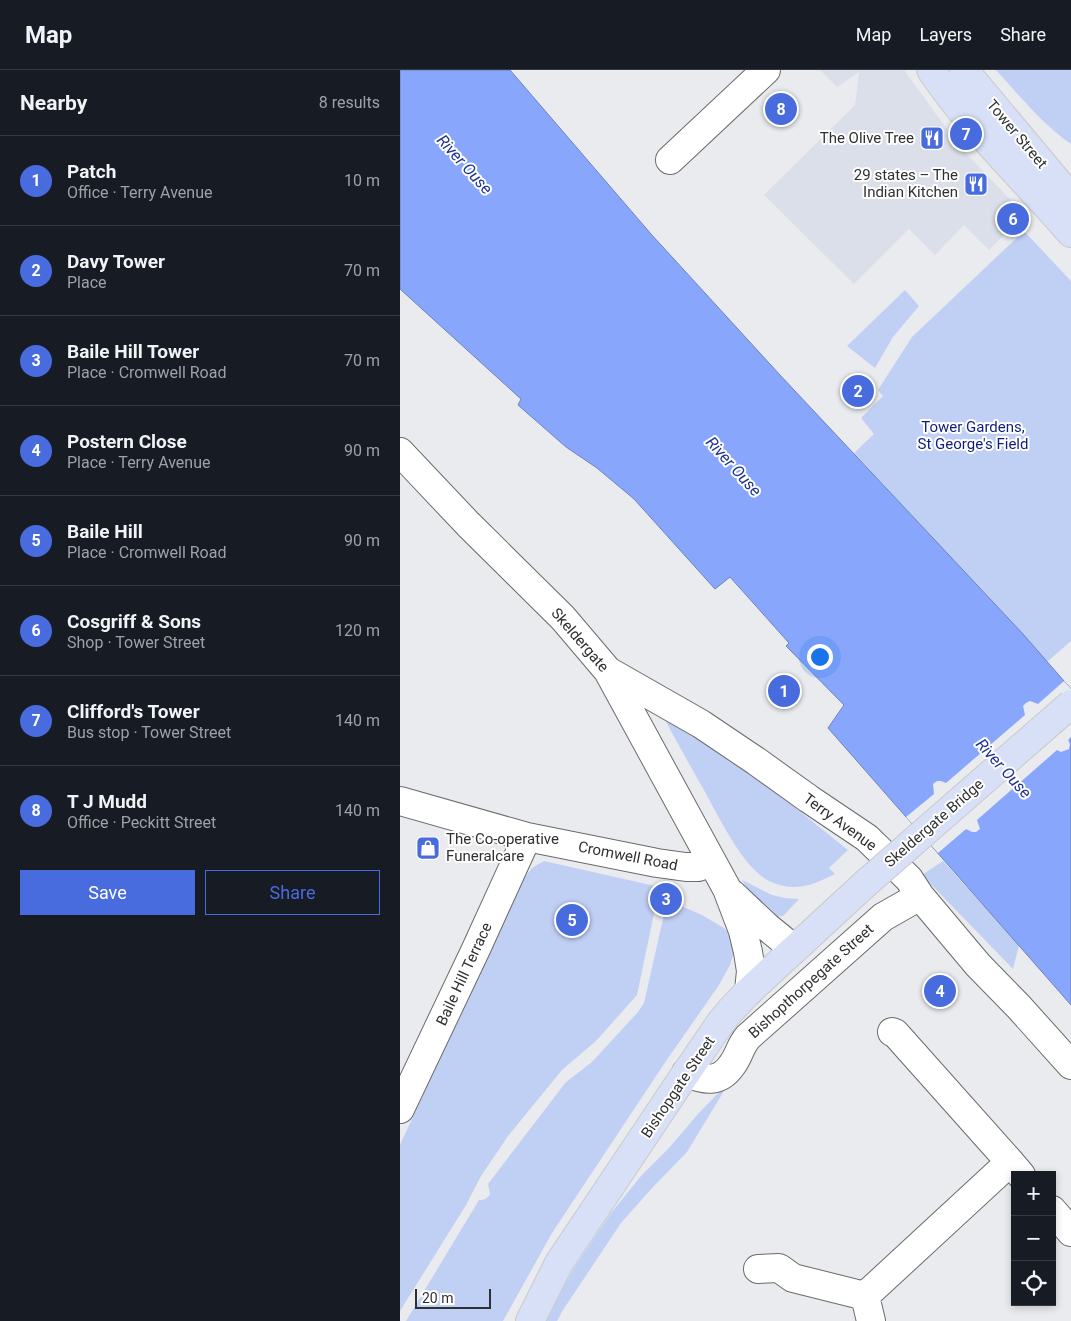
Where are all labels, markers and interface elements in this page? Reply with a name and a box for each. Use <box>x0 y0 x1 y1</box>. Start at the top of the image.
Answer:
text: Map <box>25 21 72 49</box>
text: Map <box>856 24 891 45</box>
text: Layers <box>919 24 972 45</box>
text: Share <box>1000 24 1046 45</box>
pin: 8 <box>765 90 797 128</box>
text: Nearby <box>20 91 87 115</box>
text: 8 results <box>319 93 380 112</box>
street label: Tower Street <box>983 96 1051 172</box>
pin: 7 <box>950 115 982 153</box>
restaurant icon: The Olive Tree <box>919 125 945 151</box>
place label: The Olive Tree <box>820 129 914 147</box>
water label: River Ouse <box>433 131 496 198</box>
text: Patch <box>67 160 116 183</box>
place label: 29 states – The Indian Kitchen <box>854 166 958 201</box>
text: 1 <box>31 171 41 190</box>
text: 10 m <box>344 171 380 190</box>
restaurant icon: 29 states – The Indian Kitchen <box>963 171 989 197</box>
text: Office · Terry Avenue <box>67 183 212 202</box>
pin: 6 <box>997 200 1029 238</box>
text: Davy Tower <box>67 250 165 273</box>
text: 2 <box>31 261 41 280</box>
text: 70 m <box>344 261 380 280</box>
text: Place <box>67 273 107 292</box>
text: Baile Hill Tower <box>67 340 199 363</box>
text: 3 <box>31 351 41 370</box>
text: 70 m <box>344 351 380 370</box>
text: Place · Cromwell Road <box>67 363 226 382</box>
pin: 2 <box>842 372 874 410</box>
park label: Tower Gardens, St George's Field <box>918 418 1028 453</box>
text: Postern Close <box>67 430 187 453</box>
water label: River Ouse <box>702 433 765 500</box>
text: 4 <box>31 441 41 460</box>
text: 90 m <box>344 441 380 460</box>
text: Place · Terry Avenue <box>67 453 210 472</box>
text: Baile Hill <box>67 520 143 543</box>
text: 5 <box>31 531 41 550</box>
text: 90 m <box>344 531 380 550</box>
text: Place · Cromwell Road <box>67 543 226 562</box>
street label: Skeldergate <box>547 604 613 676</box>
text: Cosgriff & Sons <box>67 610 201 633</box>
text: 6 <box>31 621 41 640</box>
text: 120 m <box>335 621 380 640</box>
text: Shop · Tower Street <box>67 633 205 652</box>
your location <box>807 644 833 670</box>
pin: 1 <box>768 672 800 710</box>
text: Clifford's Tower <box>67 700 200 723</box>
text: 7 <box>31 711 41 730</box>
text: 140 m <box>335 711 380 730</box>
text: Bus stop · Tower Street <box>67 723 231 742</box>
water label: River Ouse <box>972 735 1035 802</box>
street label: Skeldergate Bridge <box>881 775 987 871</box>
street label: Terry Avenue <box>800 789 880 855</box>
text: T J Mudd <box>67 790 147 813</box>
text: 8 <box>31 801 41 820</box>
text: 140 m <box>335 801 380 820</box>
text: Office · Peckitt Street <box>67 813 216 832</box>
place label: The Co-operative Funeralcare <box>446 830 559 865</box>
shop icon: The Co-operative Funeralcare <box>415 835 441 861</box>
street label: Cromwell Road <box>577 838 679 874</box>
button: Save <box>20 870 195 915</box>
button: Share <box>205 870 380 915</box>
pin: 3 <box>650 880 682 918</box>
pin: 5 <box>556 901 588 939</box>
street label: Baile Hill Terrace <box>432 920 496 1028</box>
street label: Bishopthorpegate Street <box>745 920 877 1042</box>
pin: 4 <box>924 972 956 1010</box>
street label: Bishopgate Street <box>637 1033 719 1141</box>
map controls <box>1011 1171 1056 1306</box>
button: + <box>1011 1171 1056 1216</box>
button: − <box>1011 1216 1056 1261</box>
button: locate <box>1011 1261 1056 1306</box>
scale bar <box>415 1286 491 1309</box>
text: 20 m <box>422 1290 454 1306</box>

